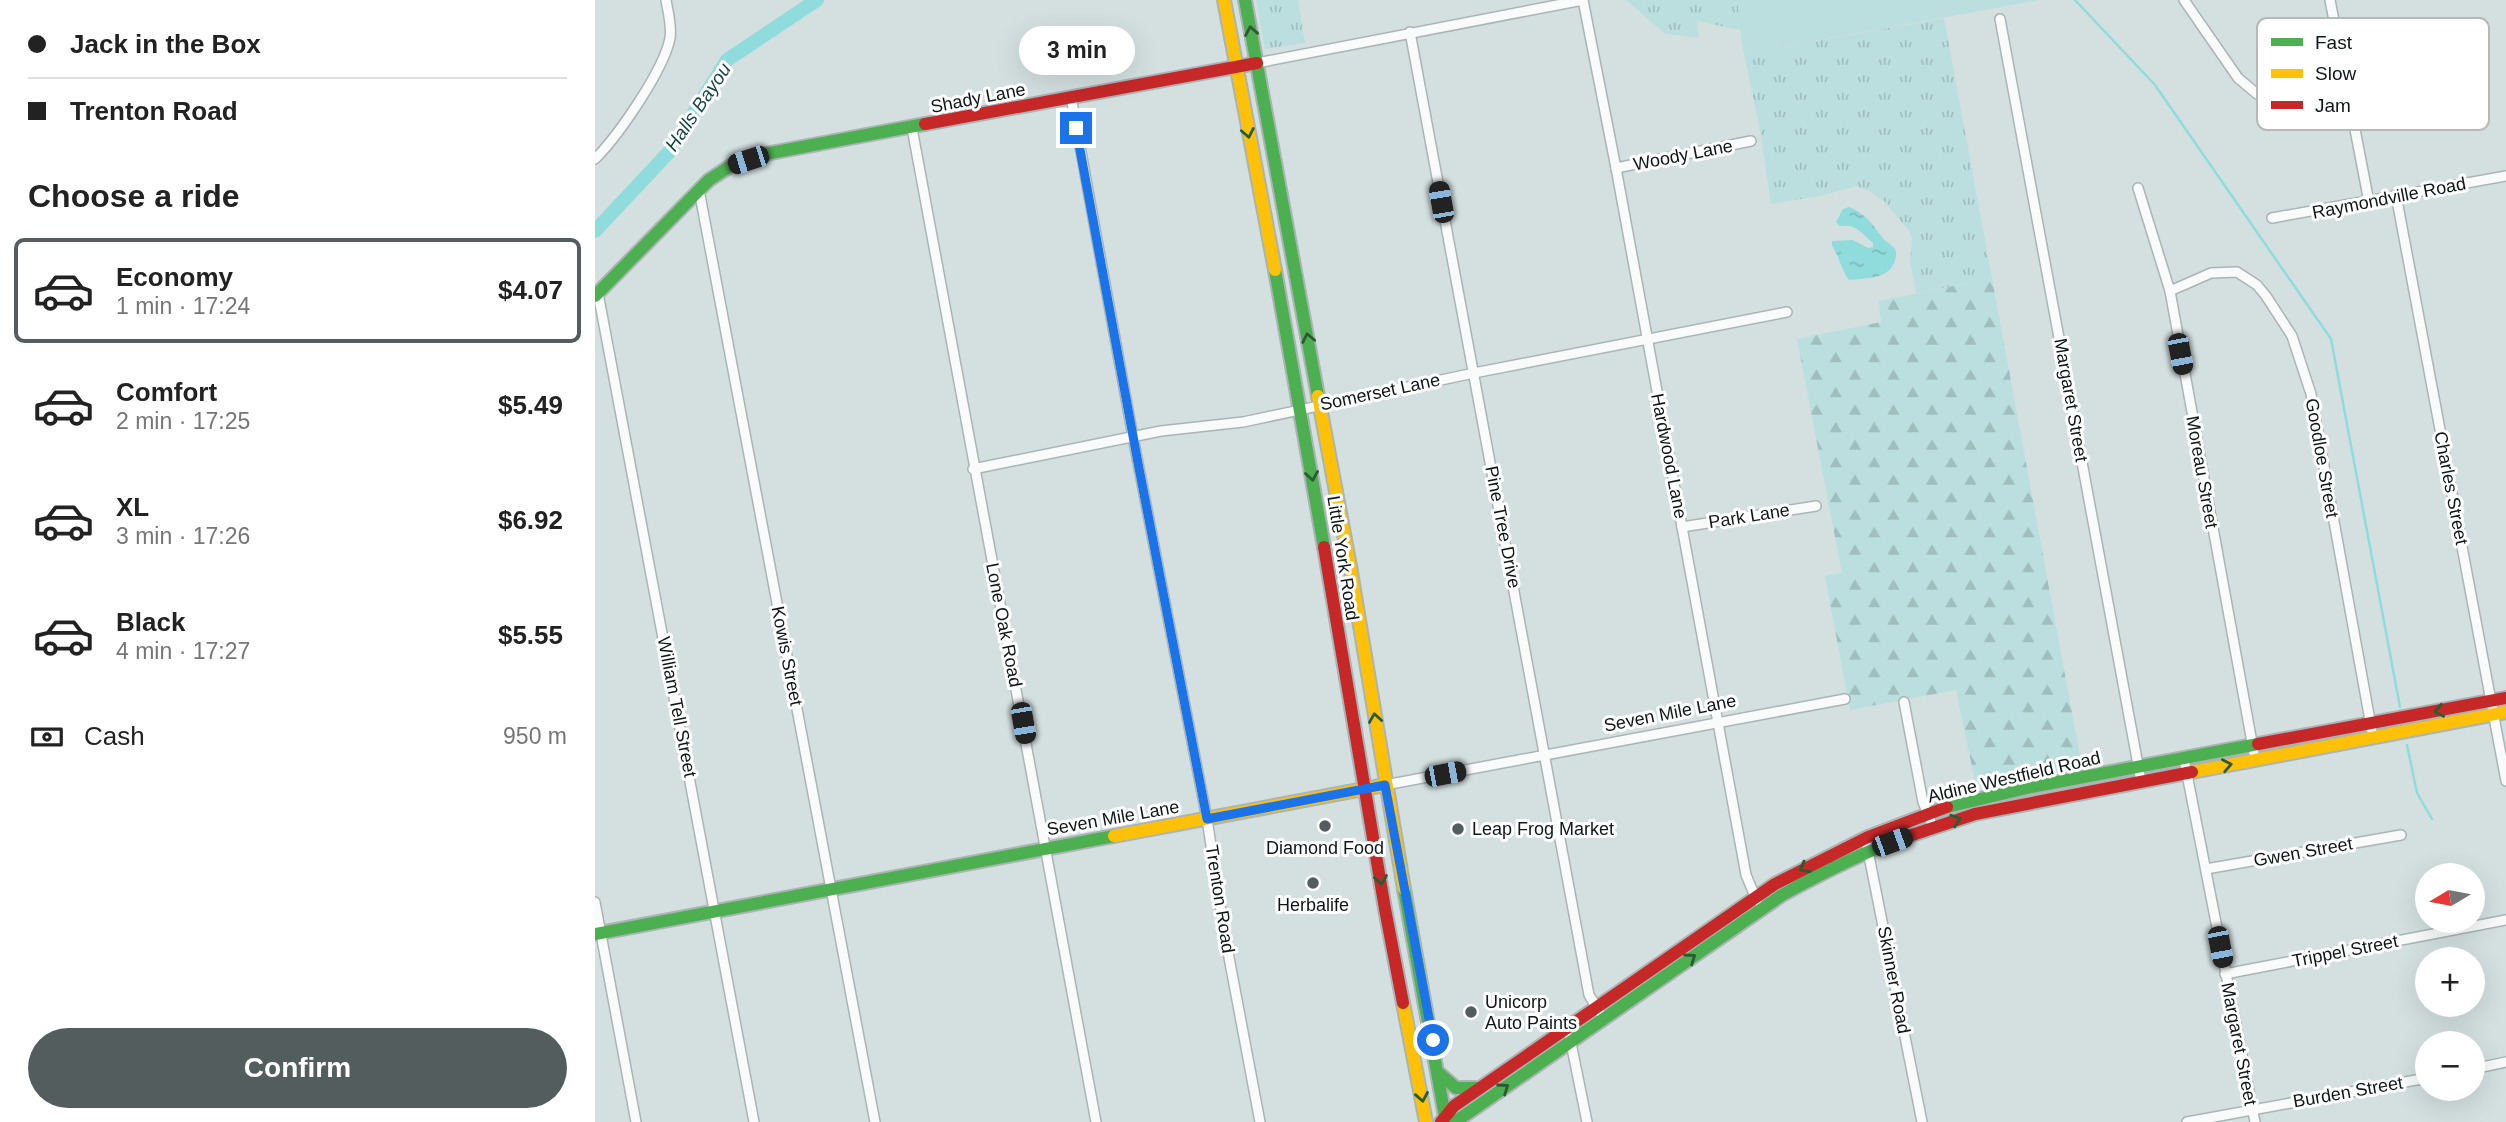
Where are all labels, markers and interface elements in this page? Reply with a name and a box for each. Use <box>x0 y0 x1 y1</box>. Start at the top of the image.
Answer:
legend <box>2257 18 2489 130</box>
one-way arrow <box>1244 25 1259 37</box>
callout: 3 min <box>1018 26 1134 76</box>
text: Jack in the Box <box>70 29 261 59</box>
text: Fast <box>2315 32 2353 53</box>
text: 3 min <box>1047 37 1107 63</box>
water label: Halls Bayou <box>661 59 735 155</box>
text: Slow <box>2315 63 2356 84</box>
street label: Shady Lane <box>929 79 1027 117</box>
text: Jam <box>2315 95 2351 116</box>
text: Trenton Road <box>70 96 238 126</box>
route end <box>1060 112 1092 144</box>
one-way arrow <box>1240 127 1255 139</box>
street label: Woody Lane <box>1632 136 1734 174</box>
car <box>725 144 772 176</box>
street label: Raymondville Road <box>2310 173 2468 223</box>
text: Choose a ride <box>28 178 240 214</box>
car <box>1428 179 1455 225</box>
icon: car <box>32 259 95 322</box>
text: Economy <box>116 262 233 292</box>
text: $4.07 <box>498 275 563 305</box>
text: 1 min · 17:24 <box>116 293 250 319</box>
car <box>2166 331 2195 377</box>
one-way arrow <box>1302 332 1317 344</box>
street label: Margaret Street <box>2050 337 2092 463</box>
street label: Somerset Lane <box>1318 370 1442 414</box>
icon: car <box>32 374 95 437</box>
text: Comfort <box>116 377 217 407</box>
text: $5.49 <box>498 390 563 420</box>
street label: Hardwood Lane <box>1647 392 1691 520</box>
street label: Goodloe Street <box>2302 397 2342 519</box>
text: 2 min · 17:25 <box>116 408 250 434</box>
street label: Moreau Street <box>2182 414 2222 530</box>
street label: Charles Street <box>2430 430 2472 546</box>
street label: Pine Tree Drive <box>1481 464 1525 590</box>
one-way arrow <box>1304 470 1319 482</box>
icon: car <box>32 489 95 552</box>
text: XL <box>116 492 149 522</box>
street label: Little York Road <box>1323 494 1363 622</box>
street label: Park Lane <box>1707 500 1791 532</box>
text: $6.92 <box>498 505 563 535</box>
text: 3 min · 17:26 <box>116 523 250 549</box>
street label: Lone Oak Road <box>982 561 1026 689</box>
icon: car <box>32 604 95 667</box>
street label: Kowis Street <box>768 604 806 708</box>
text: Black <box>116 607 185 637</box>
text: $5.55 <box>498 620 563 650</box>
street label: William Tell Street <box>654 635 700 779</box>
text: 4 min · 17:27 <box>116 638 250 664</box>
street label: Seven Mile Lane <box>1602 690 1738 736</box>
car <box>1010 700 1037 746</box>
one-way arrow <box>2433 702 2445 717</box>
one-way arrow <box>1367 712 1382 723</box>
icon: cash <box>28 718 66 756</box>
text: Cash <box>84 721 145 751</box>
text: 950 m <box>503 723 567 749</box>
street label: Aldine Westfield Road <box>1926 747 2102 807</box>
one-way arrow <box>2221 758 2233 773</box>
car <box>1423 760 1468 788</box>
street label: Seven Mile Lane <box>1045 797 1181 839</box>
one-way arrow <box>1950 813 1962 828</box>
marker: Diamond Food <box>1317 818 1333 834</box>
place label: Leap Frog Market <box>1472 819 1614 839</box>
marker: Leap Frog Market <box>1450 821 1466 837</box>
car <box>1869 825 1916 859</box>
street label: Gwen Street <box>2252 833 2354 871</box>
place label: Diamond Food <box>1266 838 1384 858</box>
street label: Trenton Road <box>1202 843 1238 955</box>
one-way arrow <box>1799 860 1812 873</box>
north arrow <box>2415 863 2485 933</box>
map controls <box>2415 863 2485 1101</box>
one-way arrow <box>1373 874 1388 886</box>
marker: Herbalife <box>1305 875 1321 891</box>
place label: Herbalife <box>1277 895 1349 915</box>
car <box>2206 924 2235 970</box>
street label: Skinner Road <box>1874 925 1914 1035</box>
street label: Trippel Street <box>2290 931 2400 971</box>
button: + <box>2415 947 2485 1017</box>
one-way arrow <box>1683 954 1696 966</box>
street label: Margaret Street <box>2217 981 2261 1107</box>
place label: Unicorp Auto Paints <box>1485 992 1577 1033</box>
marker: Unicorp Auto Paints <box>1463 1004 1479 1020</box>
route start <box>1417 1024 1449 1056</box>
button: Confirm <box>28 1028 567 1108</box>
button: − <box>2415 1031 2485 1101</box>
street label: Burden Street <box>2292 1073 2404 1111</box>
one-way arrow <box>1496 1084 1509 1096</box>
one-way arrow <box>1414 1091 1429 1103</box>

